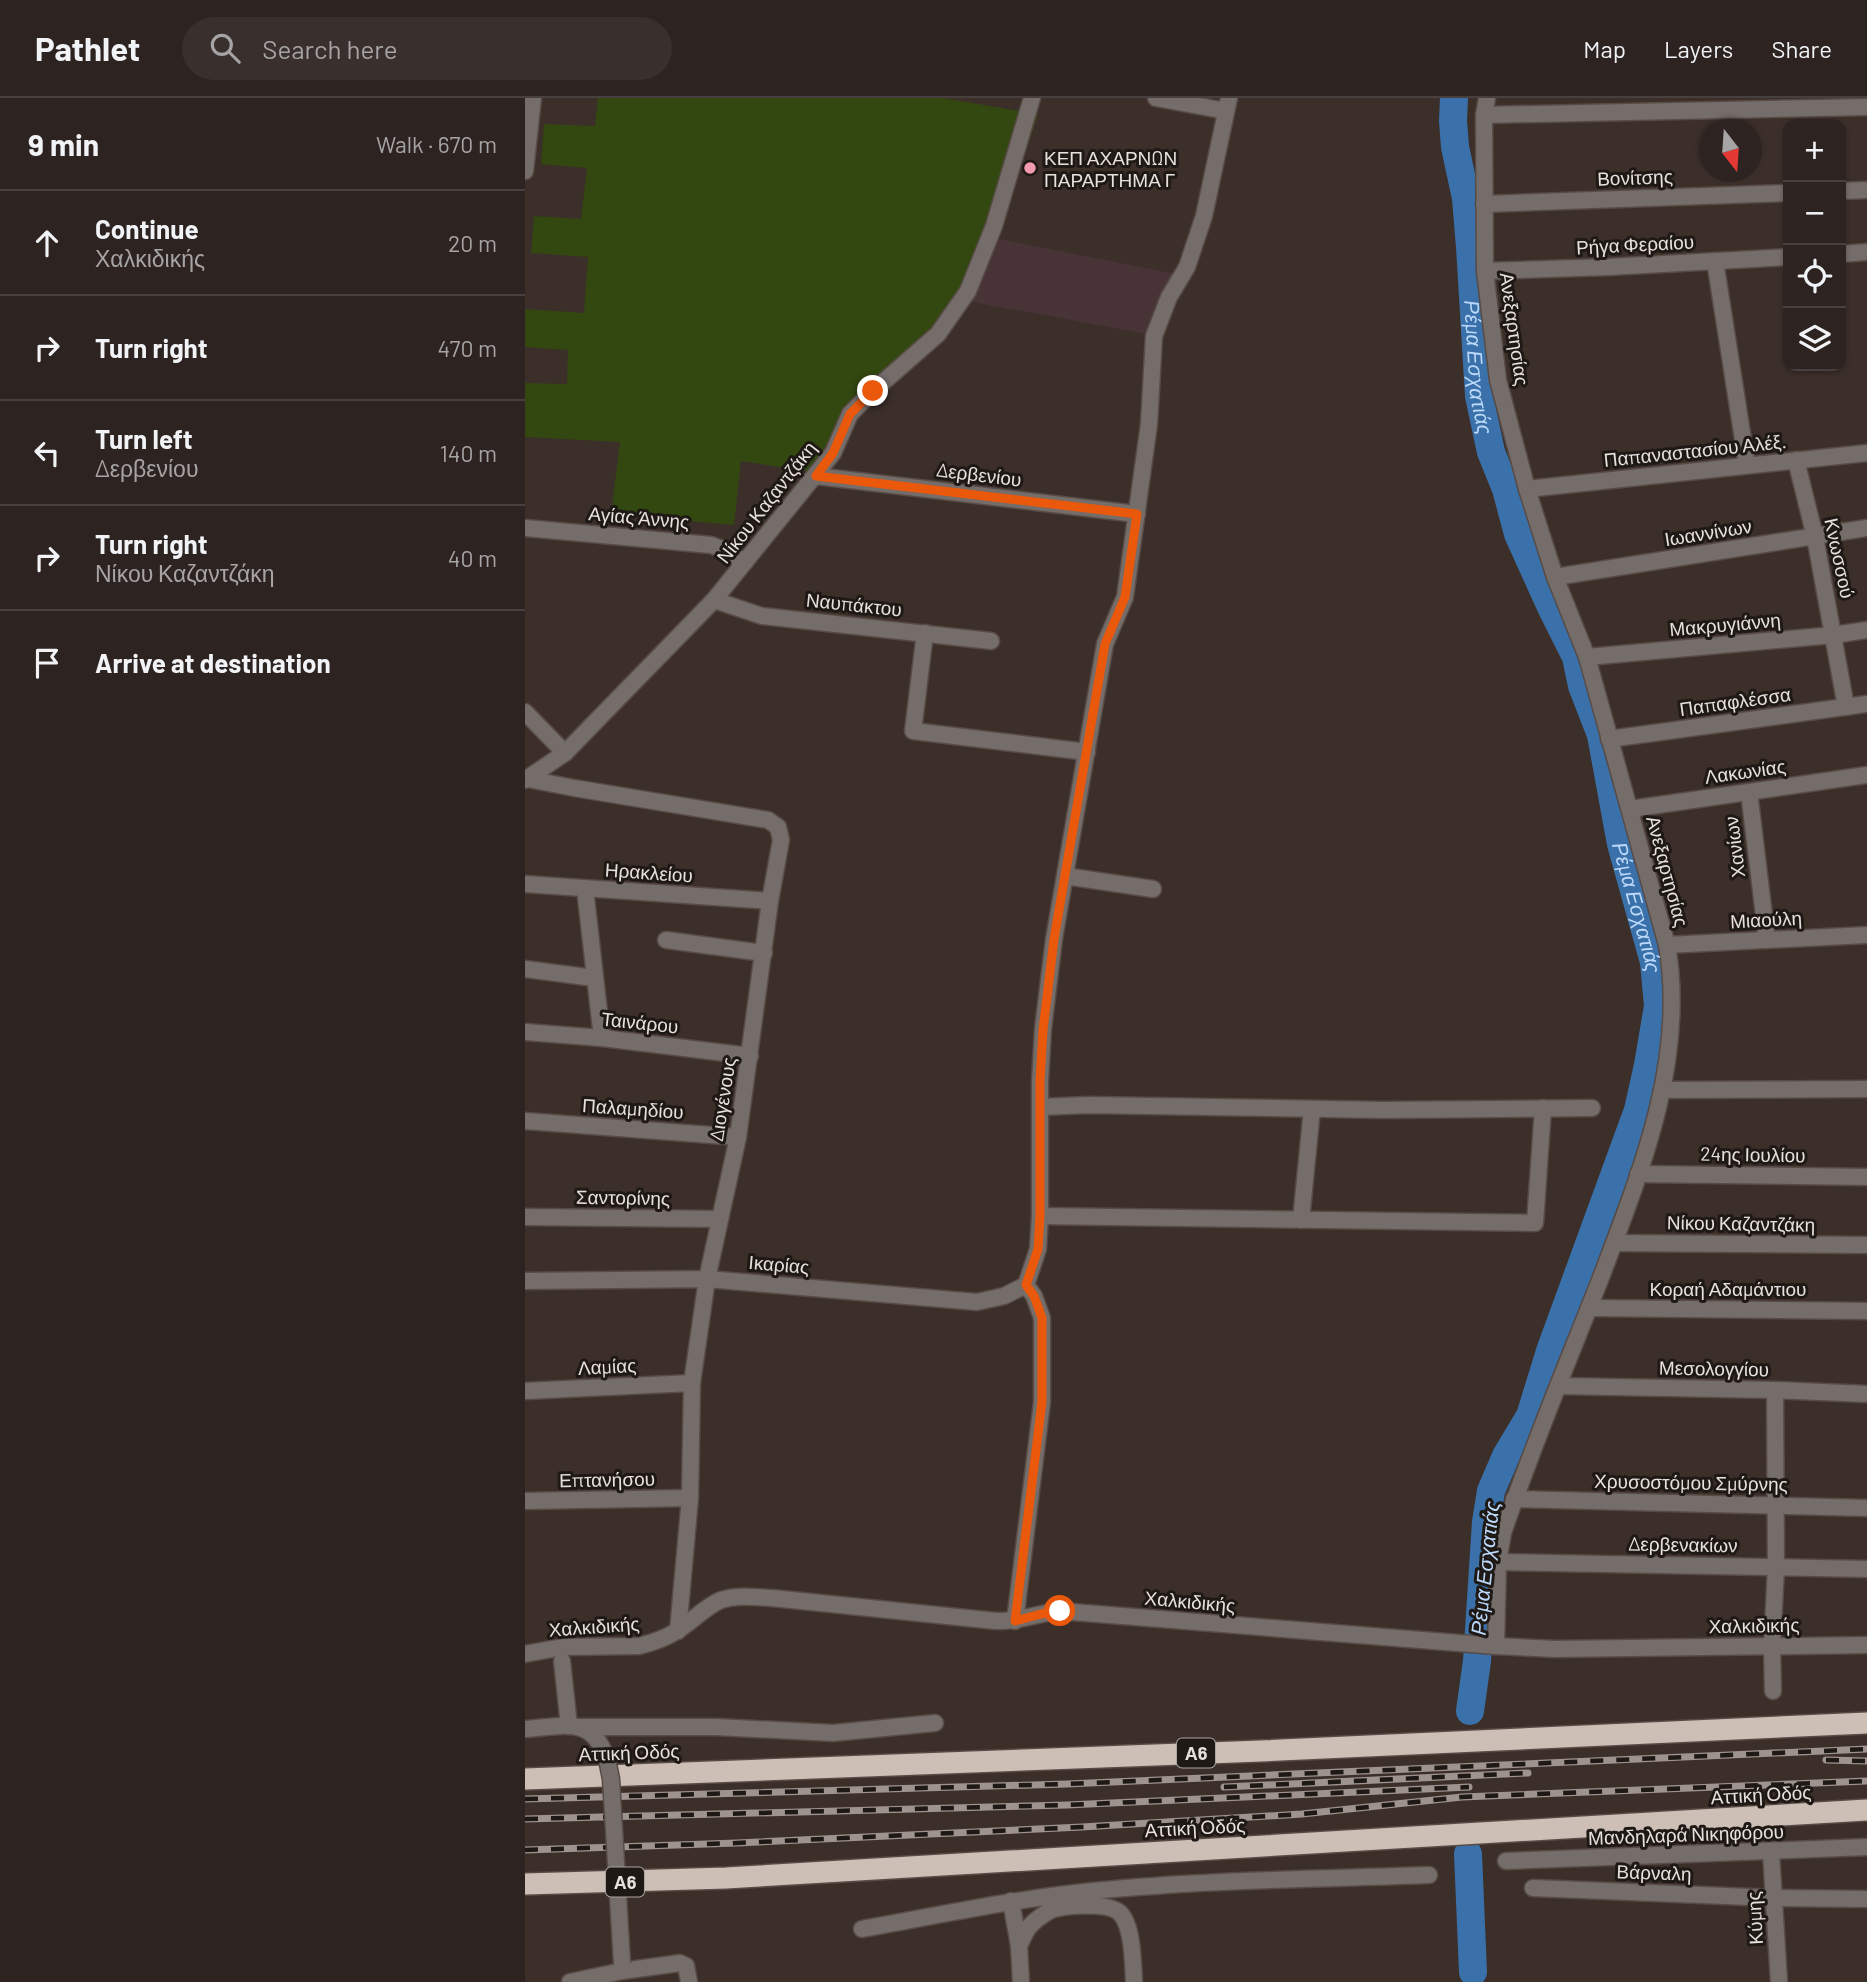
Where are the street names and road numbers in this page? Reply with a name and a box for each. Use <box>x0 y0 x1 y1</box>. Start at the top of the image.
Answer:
street label: Βονίτσης <box>1597 164 1673 190</box>
street label: Ρήγα Φεραίου <box>1575 229 1695 259</box>
street label: Ανεξαρτησίας <box>1496 271 1534 387</box>
street label: Παπαναστασίου Αλέξ. <box>1603 429 1787 471</box>
street label: Νίκου Καζαντζάκη <box>711 436 821 568</box>
street label: Δερβενίου <box>935 457 1023 491</box>
street label: Αγίας Άννης <box>588 501 690 533</box>
street label: Ιωαννίνων <box>1663 514 1753 550</box>
street label: Κνωσσού <box>1820 516 1860 600</box>
street label: Ναυπάκτου <box>805 588 903 620</box>
street label: Μακρυγιάννη <box>1668 608 1782 640</box>
street label: Παπαφλέσσα <box>1678 682 1792 720</box>
street label: Λακωνίας <box>1703 754 1787 788</box>
street label: Ανεξαρτησίας <box>1642 813 1694 929</box>
street label: Χανίων <box>1719 815 1749 879</box>
street label: Ηρακλείου <box>604 857 694 887</box>
street label: Μιαούλη <box>1729 906 1803 932</box>
street label: Ταινάρου <box>601 1007 679 1037</box>
street label: Διογένους <box>704 1055 740 1143</box>
street label: Παλαμηδίου <box>582 1093 684 1123</box>
street label: 24ης Ιουλίου <box>1700 1142 1806 1166</box>
street label: Σαντορίνης <box>576 1185 670 1209</box>
street label: Νίκου Καζαντζάκη <box>1667 1210 1815 1236</box>
street label: Ικαρίας <box>748 1250 810 1278</box>
street label: Κοραή Αδαμάντιου <box>1650 1277 1806 1300</box>
street label: Λαμίας <box>577 1353 637 1379</box>
street label: Μεσολογγίου <box>1659 1356 1769 1380</box>
street label: Επτανήσου <box>559 1467 655 1491</box>
street label: Χρυσοστόμου Σμύρνης <box>1594 1469 1788 1495</box>
street label: Δερβενακίων <box>1628 1532 1738 1556</box>
street label: Χαλκιδικής <box>1144 1586 1236 1616</box>
street label: Χαλκιδικής <box>548 1611 640 1641</box>
street label: Χαλκιδικής <box>1708 1613 1800 1637</box>
road number: Α6 <box>1177 1738 1215 1768</box>
street label: Αττική Οδός <box>578 1739 680 1765</box>
street label: Αττική Οδός <box>1710 1780 1812 1808</box>
street label: Αττική Οδός <box>1144 1813 1246 1841</box>
street label: Μανδηλαρά Νικηφόρου <box>1588 1819 1784 1849</box>
street label: Βάρναλη <box>1616 1859 1692 1885</box>
road number: Α6 <box>606 1868 644 1896</box>
street label: Κύμης <box>1741 1891 1767 1945</box>

